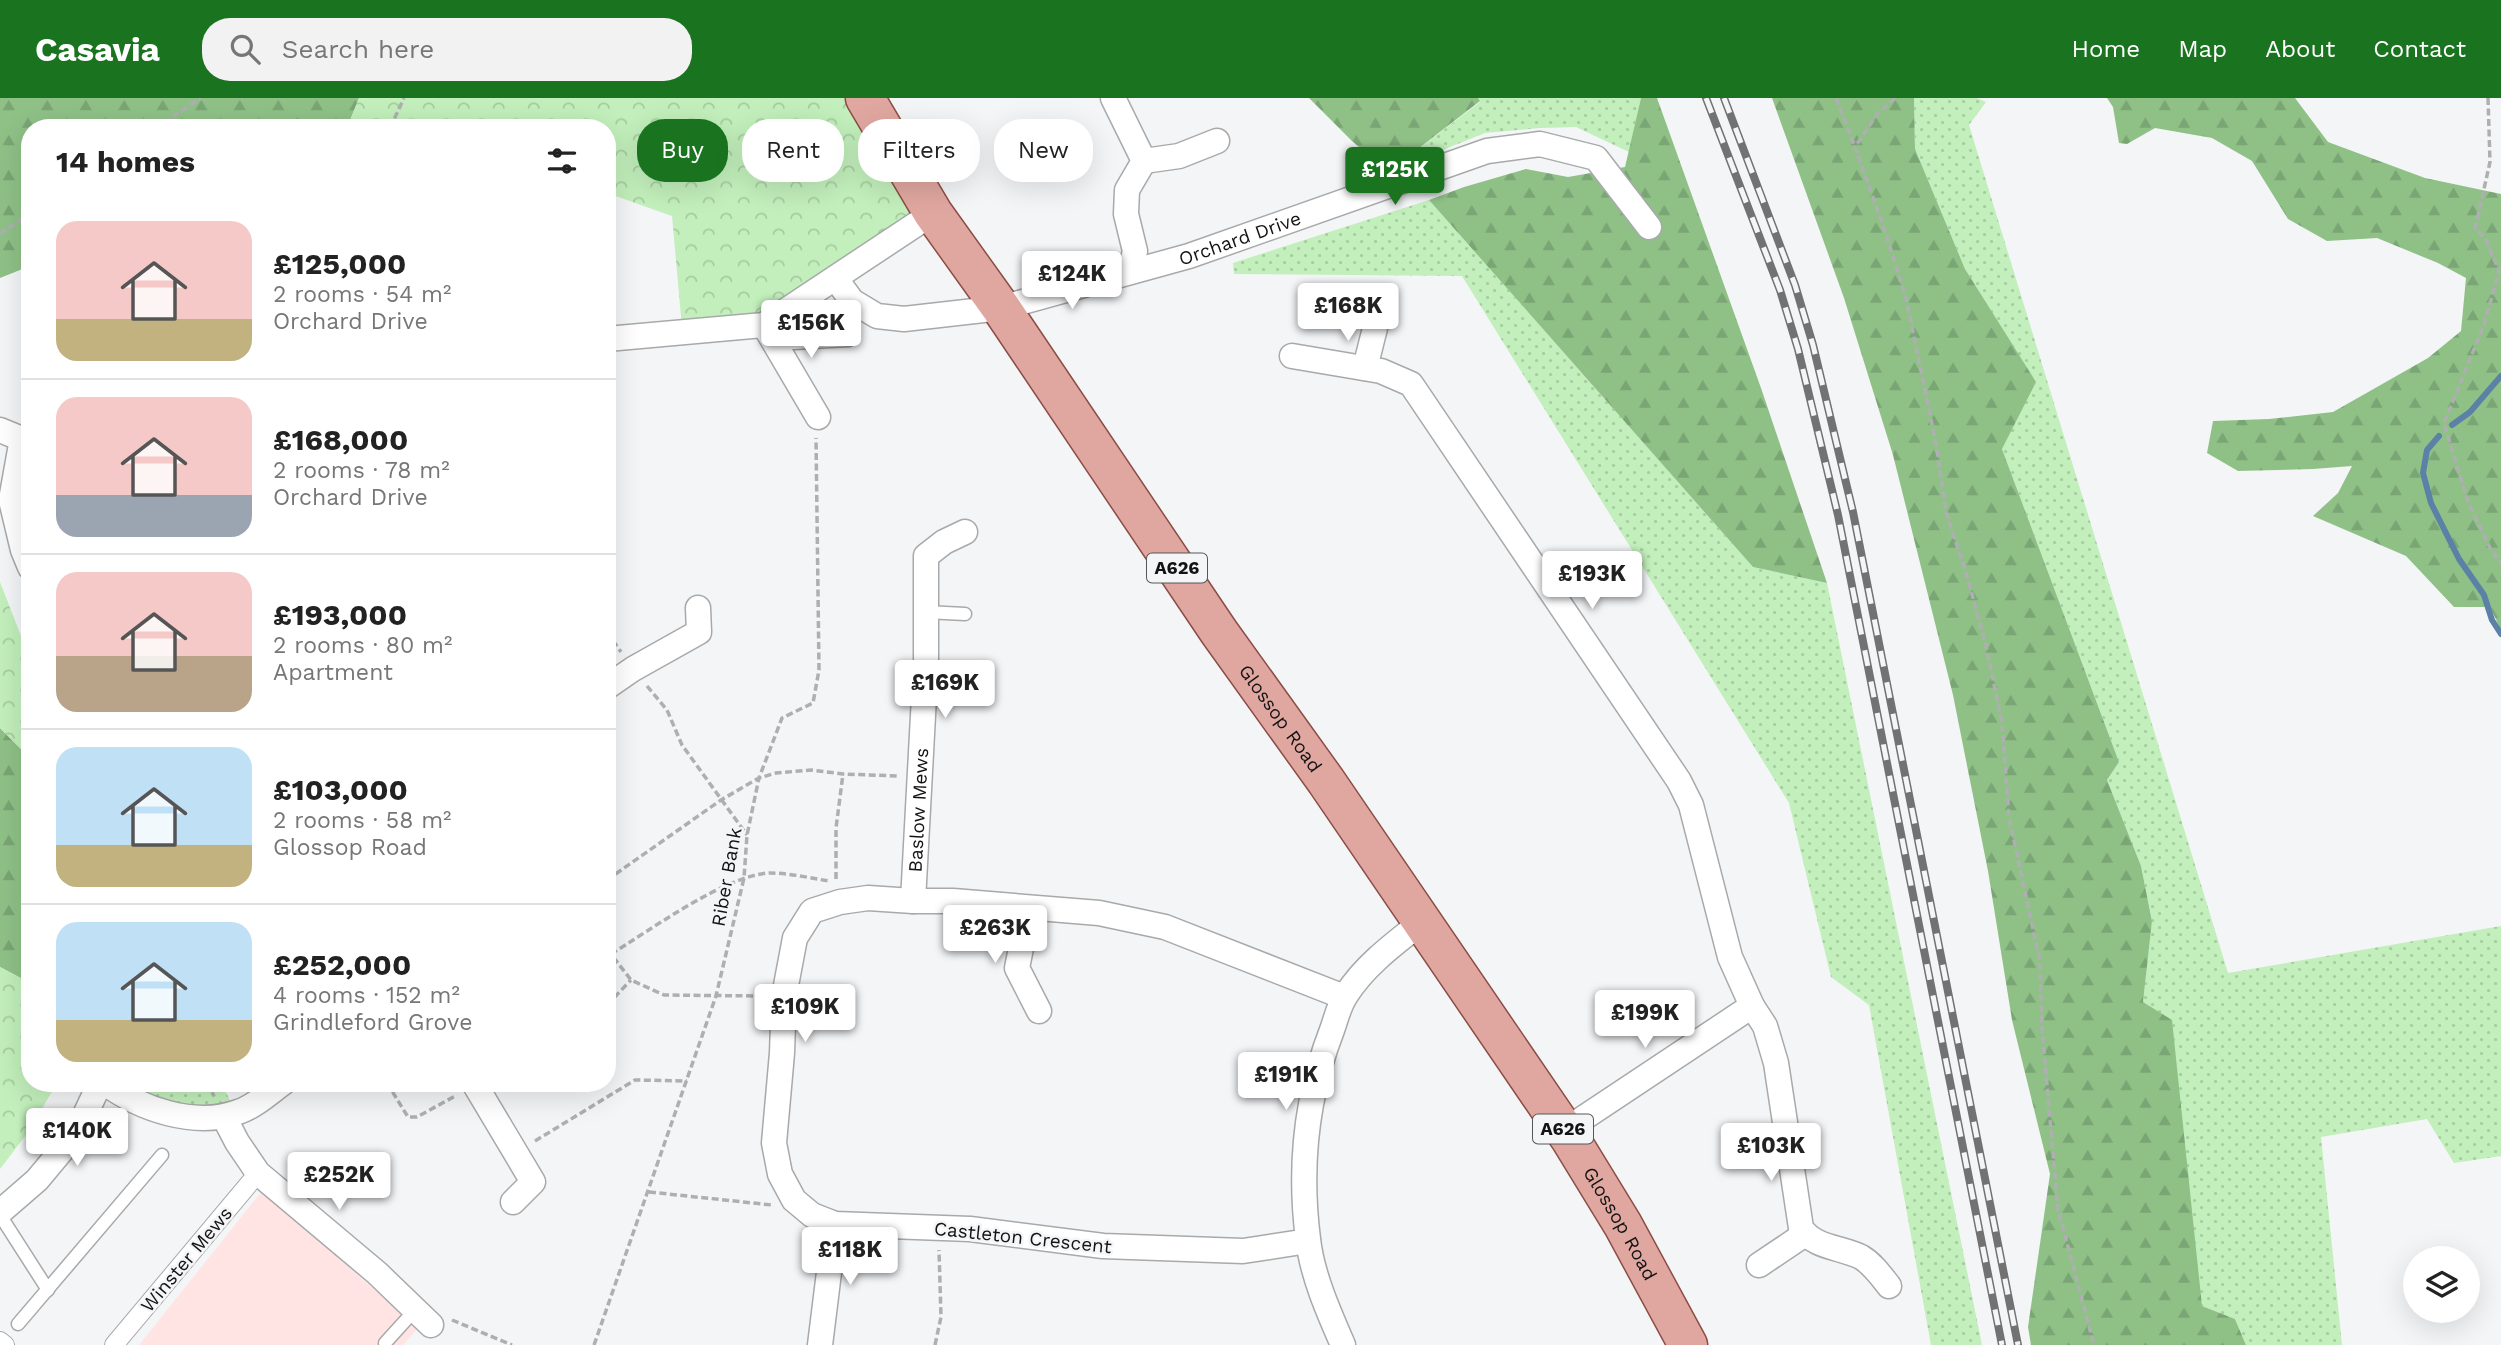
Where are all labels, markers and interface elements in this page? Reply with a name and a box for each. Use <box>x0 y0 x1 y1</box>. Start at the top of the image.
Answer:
search box <box>202 18 692 81</box>
text: Casavia <box>35 30 160 69</box>
icon: search <box>226 30 264 68</box>
text: Search here <box>282 34 434 64</box>
text: Home <box>2072 35 2140 63</box>
text: Map <box>2178 35 2227 63</box>
text: About <box>2265 35 2335 63</box>
text: Contact <box>2373 35 2466 63</box>
chip: Buy <box>637 119 728 182</box>
chip: Rent <box>742 119 844 182</box>
chip: Filters <box>858 119 980 182</box>
chip: New <box>994 119 1093 182</box>
icon: filters <box>543 142 581 180</box>
text: 14 homes <box>56 144 195 179</box>
pin: £125K <box>1346 148 1444 207</box>
text: £125K <box>1361 156 1429 183</box>
street label: Orchard Drive <box>1176 206 1304 270</box>
text: £125,000 <box>273 246 406 281</box>
icon: home <box>112 249 196 333</box>
pin: £124K <box>1023 252 1121 311</box>
text: £124K <box>1038 260 1106 287</box>
text: 2 rooms · 54 m² <box>273 281 451 308</box>
pin: £168K <box>1299 284 1397 343</box>
text: £168K <box>1314 292 1382 319</box>
pin: £156K <box>762 300 860 360</box>
text: Orchard Drive <box>273 308 428 335</box>
text: £156K <box>777 309 845 336</box>
text: £168,000 <box>273 422 408 457</box>
icon: home <box>112 425 196 509</box>
text: 2 rooms · 78 m² <box>273 457 450 484</box>
text: Orchard Drive <box>273 484 428 511</box>
pin: £193K <box>1543 552 1641 611</box>
road number: A626 <box>1147 554 1207 582</box>
text: £193K <box>1558 560 1626 587</box>
text: £193,000 <box>273 597 407 632</box>
icon: home <box>112 600 196 684</box>
text: 2 rooms · 80 m² <box>273 632 452 659</box>
text: Apartment <box>273 659 393 686</box>
pin: £169K <box>896 660 994 720</box>
street label: Glossop Road <box>1234 660 1327 777</box>
text: £169K <box>911 669 979 696</box>
street label: Baslow Mews <box>904 747 933 873</box>
text: £103,000 <box>273 772 408 807</box>
icon: home <box>112 775 196 859</box>
text: 2 rooms · 58 m² <box>273 807 452 834</box>
street label: Riber Bank <box>706 826 747 928</box>
text: Glossop Road <box>273 834 427 861</box>
pin: £263K <box>946 906 1044 965</box>
text: £263K <box>959 914 1031 941</box>
text: £252,000 <box>273 947 411 982</box>
icon: home <box>112 950 196 1034</box>
text: 4 rooms · 152 m² <box>273 982 460 1009</box>
pin: £109K <box>756 984 854 1044</box>
pin: £199K <box>1596 990 1694 1050</box>
text: £109K <box>770 993 840 1020</box>
text: £199K <box>1611 999 1679 1026</box>
text: Grindleford Grove <box>273 1009 473 1036</box>
pin: £191K <box>1237 1052 1335 1112</box>
text: £191K <box>1254 1061 1318 1088</box>
pin: £140K <box>28 1108 126 1168</box>
road number: A626 <box>1533 1114 1593 1144</box>
text: £140K <box>42 1117 112 1144</box>
pin: £103K <box>1722 1124 1820 1183</box>
text: £103K <box>1737 1132 1805 1159</box>
pin: £252K <box>290 1152 388 1212</box>
text: £252K <box>303 1161 375 1188</box>
street label: Glossop Road <box>1578 1163 1662 1284</box>
street label: Winster Mews <box>136 1202 237 1317</box>
street label: Castleton Crescent <box>933 1217 1113 1258</box>
pin: £118K <box>801 1228 899 1287</box>
text: £118K <box>818 1236 882 1263</box>
map controls <box>2403 1246 2480 1323</box>
button: layers <box>2403 1246 2480 1323</box>

